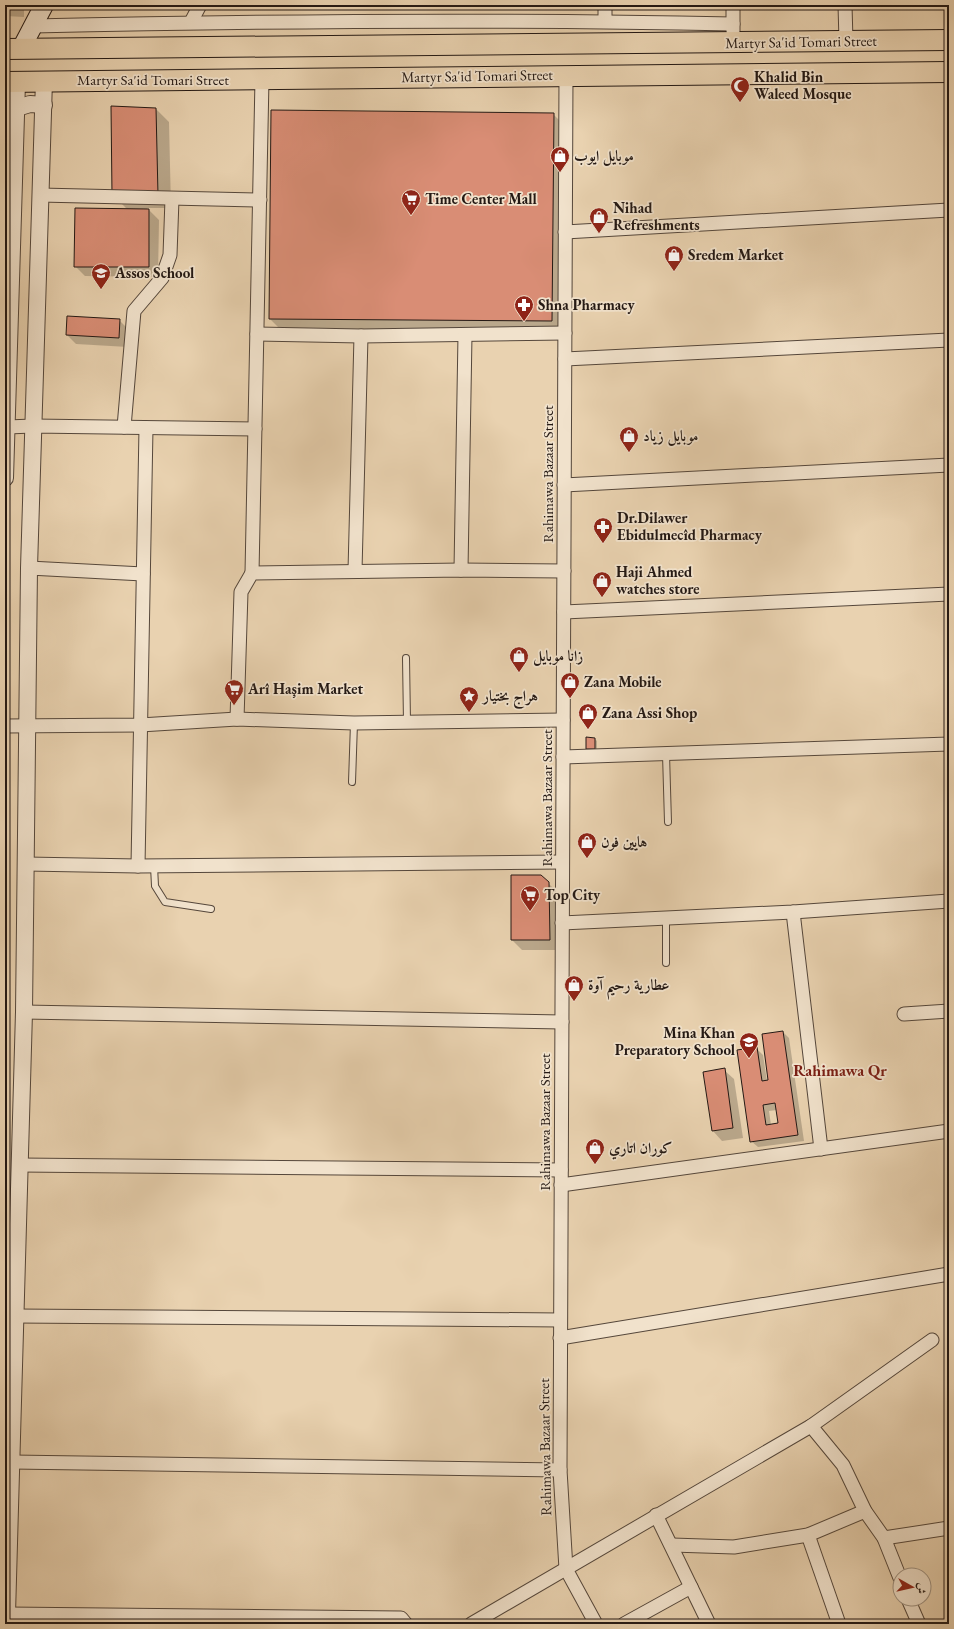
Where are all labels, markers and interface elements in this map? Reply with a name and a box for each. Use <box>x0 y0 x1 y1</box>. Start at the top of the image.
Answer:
street label: Martyr Sa'id Tomari Street <box>725 31 877 52</box>
street label: Martyr Sa'id Tomari Street <box>401 65 553 86</box>
place label: Khalid Bin Waleed Mosque <box>754 67 852 103</box>
street label: Martyr Sa'id Tomari Street <box>77 70 229 89</box>
mosque icon: Khalid Bin Waleed Mosque <box>729 75 751 103</box>
shop icon: موبايل ايوب <box>549 145 571 173</box>
place label: موبايل ايوب <box>574 146 634 167</box>
supermarket icon: Time Center Mall <box>400 188 422 216</box>
place label: Time Center Mall <box>425 189 538 208</box>
place label: Nihad Refreshments <box>613 198 700 234</box>
shop icon: Nihad Refreshments <box>588 206 610 234</box>
shop icon: Sredem Market <box>663 244 685 272</box>
place label: Sredem Market <box>688 245 784 264</box>
school or university icon: Assos School <box>90 262 112 290</box>
place label: Assos School <box>114 263 195 282</box>
pharmacy icon: Shna Pharmacy <box>513 294 535 322</box>
place label: Shna Pharmacy <box>538 295 635 314</box>
street label: Rahimawa Bazaar Street <box>538 405 557 543</box>
shop icon: موبايل زياد <box>618 425 640 453</box>
place label: موبايل زياد <box>643 426 699 447</box>
place label: Dr.Dilawer Ebidulmecîd Pharmacy <box>617 508 763 544</box>
pharmacy icon: Dr.Dilawer Ebidulmecîd Pharmacy <box>592 516 614 544</box>
place label: Haji Ahmed watches store <box>616 562 700 598</box>
shop icon: Haji Ahmed watches store <box>591 570 613 598</box>
shop icon: زانا موبايل <box>508 645 530 673</box>
place label: زانا موبايل <box>533 646 583 667</box>
shop icon: Zana Mobile <box>559 671 581 699</box>
place label: Zana Mobile <box>584 672 662 691</box>
supermarket icon: Arî Haşim Market <box>223 678 245 706</box>
place label: Arî Haşim Market <box>247 679 363 698</box>
place icon: هراج بختيار <box>458 685 480 713</box>
place label: هراج بختيار <box>481 686 538 710</box>
shop icon: Zana Assi Shop <box>577 702 599 730</box>
place label: Zana Assi Shop <box>602 703 697 722</box>
street label: Rahimawa Bazaar Street <box>537 729 556 867</box>
shop icon: هايين فون <box>576 831 598 859</box>
place label: هايين فون <box>601 832 647 851</box>
supermarket icon: Top City <box>519 884 541 912</box>
place label: Top City <box>544 885 601 904</box>
shop icon: عطارية رحيم آوة <box>563 974 585 1002</box>
place label: عطارية رحيم آوة <box>588 975 669 1000</box>
place label: Mina Khan Preparatory School <box>615 1023 736 1059</box>
school or university icon: Mina Khan Preparatory School <box>738 1031 760 1059</box>
street label: Rahimawa Bazaar Street <box>535 1053 554 1191</box>
district label: Rahimawa Qr <box>793 1060 887 1081</box>
shop icon: كوران اتاري <box>584 1137 606 1165</box>
place label: كوران اتاري <box>609 1138 673 1160</box>
street label: Rahimawa Bazaar Street <box>534 1378 555 1516</box>
north arrow <box>892 1567 932 1607</box>
text: ش <box>914 1582 930 1595</box>

